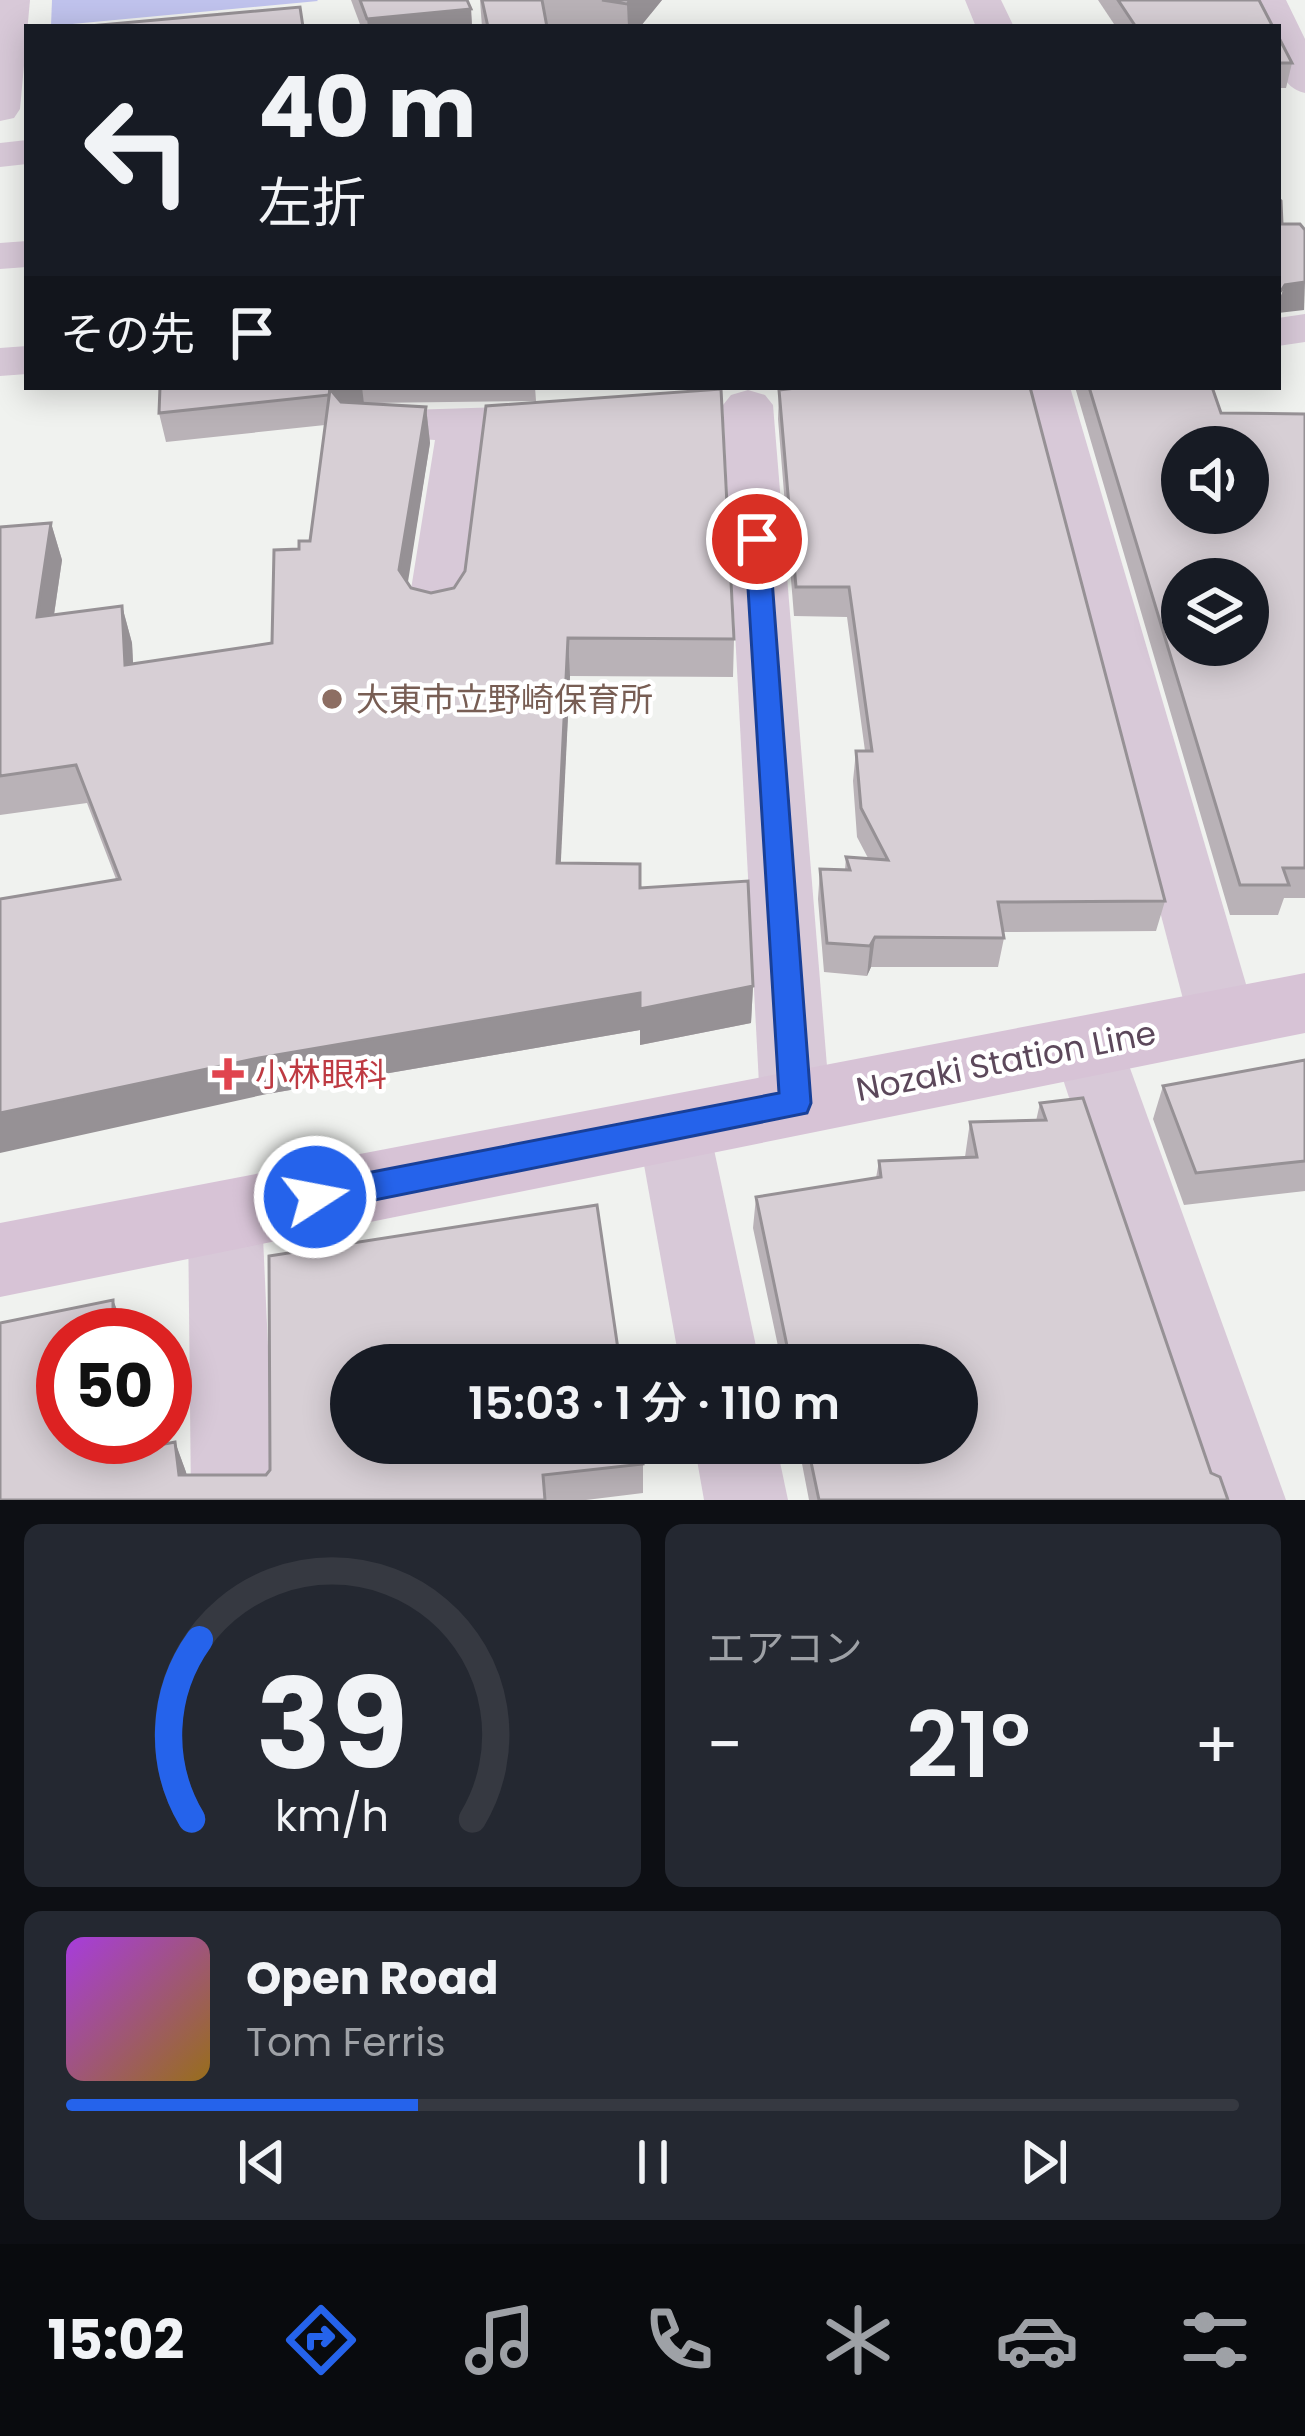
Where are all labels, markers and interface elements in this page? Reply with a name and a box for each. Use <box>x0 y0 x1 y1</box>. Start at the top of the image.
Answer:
text: 40 m <box>258 49 476 166</box>
icon: left <box>60 72 216 228</box>
text: 左折 <box>258 165 366 241</box>
icon: arrive <box>219 300 285 366</box>
text: その先 <box>60 303 195 366</box>
map controls <box>1161 426 1269 666</box>
button: sound <box>1161 426 1269 534</box>
pin <box>706 488 808 590</box>
icon: arrive <box>724 506 790 572</box>
button: layers <box>1161 558 1269 666</box>
place label: 大東市立野崎保育所 <box>356 676 653 723</box>
marker: 大東市立野崎保育所 <box>319 686 345 712</box>
street label: Nozaki Station Line <box>852 1009 1160 1113</box>
place label: 小林眼科 <box>255 1051 387 1098</box>
marker: 小林眼科 <box>212 1058 244 1090</box>
position arrow <box>252 1134 378 1260</box>
speed limit sign: 50 <box>36 1308 192 1464</box>
text: 15:03 · 1 分 · 110 m <box>468 1372 840 1435</box>
text: エアコン <box>707 1621 863 1676</box>
text: 39 <box>256 1637 408 1812</box>
text: 21° <box>906 1682 1031 1809</box>
text: − <box>707 1699 743 1791</box>
text: + <box>1194 1699 1239 1791</box>
text: km/h <box>275 1785 389 1845</box>
text: Open Road <box>246 1947 499 2010</box>
text: Tom Ferris <box>246 2015 446 2070</box>
icon: previous <box>229 2129 295 2195</box>
icon: pause <box>620 2129 686 2195</box>
icon: next <box>1011 2129 1077 2195</box>
icon: directions <box>279 2298 363 2382</box>
icon: music <box>458 2298 542 2382</box>
icon: phone <box>637 2298 721 2382</box>
icon: climate <box>816 2298 900 2382</box>
icon: car <box>995 2298 1079 2382</box>
icon: filters <box>1173 2298 1257 2382</box>
text: 15:02 <box>47 2302 184 2378</box>

